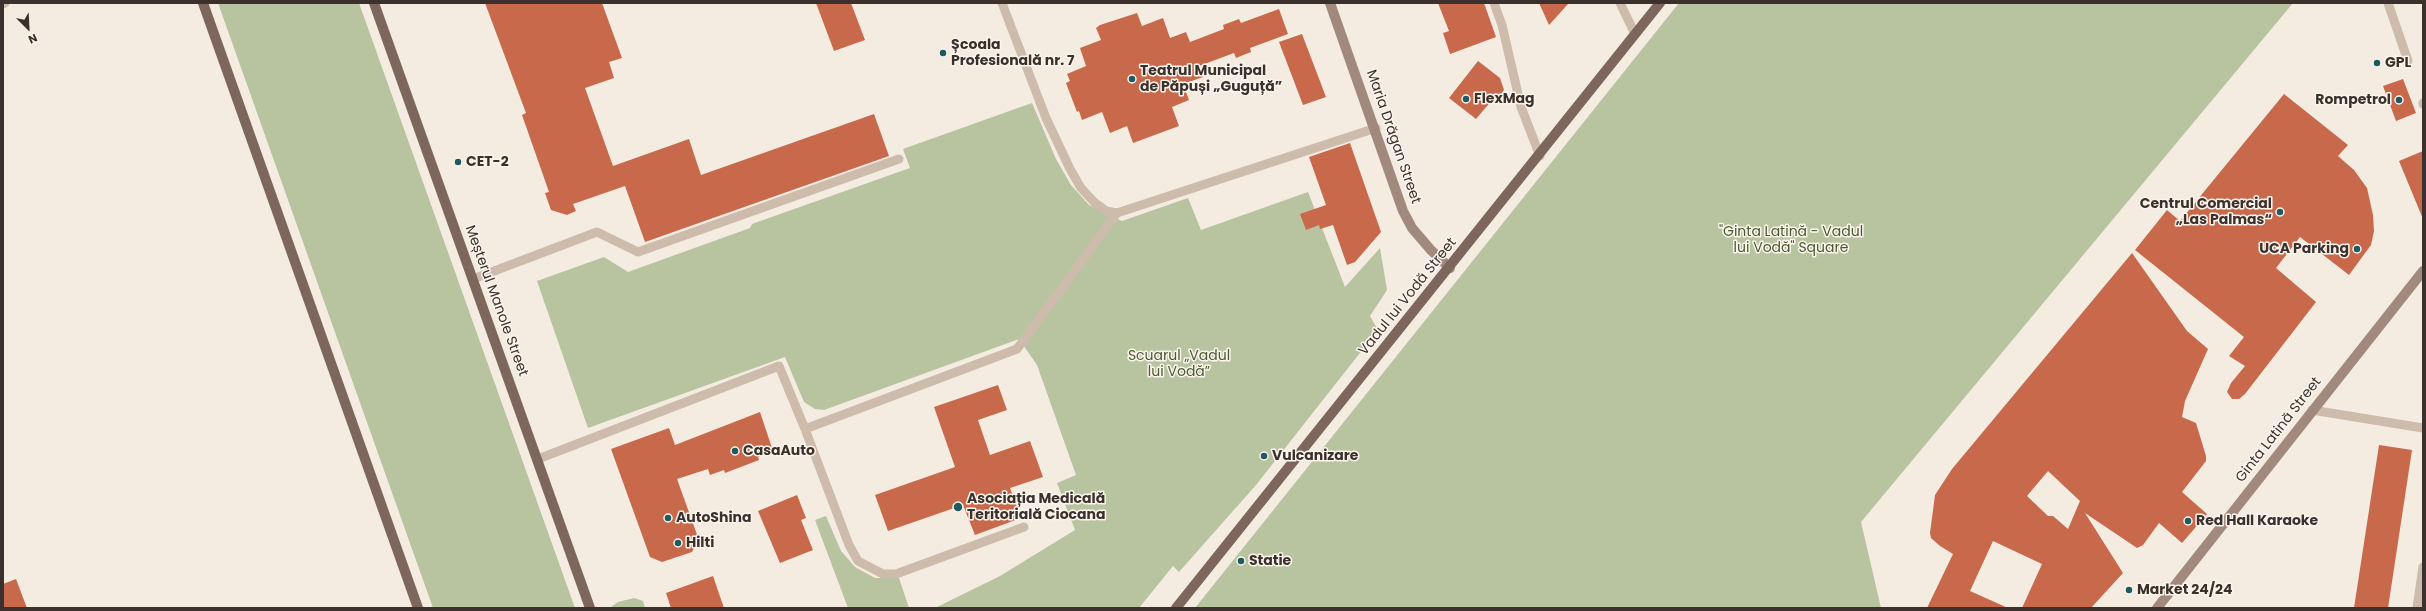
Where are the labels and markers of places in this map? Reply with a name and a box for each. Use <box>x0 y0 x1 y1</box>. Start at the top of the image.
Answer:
place label: Școala Profesională nr. 7 <box>951 37 1075 70</box>
marker: Școala Profesională nr. 7 <box>938 48 948 58</box>
place label: GPL <box>2385 55 2411 71</box>
marker: GPL <box>2372 58 2382 68</box>
place label: Teatrul Municipal de Păpuși „Guguță” <box>1140 63 1282 96</box>
marker: Teatrul Municipal de Păpuși „Guguță” <box>1127 74 1137 84</box>
place label: FlexMag <box>1474 91 1535 107</box>
place label: Rompetrol <box>2315 92 2391 108</box>
marker: FlexMag <box>1461 94 1471 104</box>
marker: Rompetrol <box>2394 95 2404 105</box>
place label: CET-2 <box>466 154 509 170</box>
marker: CET-2 <box>453 157 463 167</box>
place label: Centrul Comercial „Las Palmas“ <box>2140 196 2272 228</box>
marker: Centrul Comercial „Las Palmas“ <box>2275 207 2285 217</box>
place label: UCA Parking <box>2259 241 2349 257</box>
marker: UCA Parking <box>2352 244 2362 254</box>
place label: CasaAuto <box>743 443 815 459</box>
marker: CasaAuto <box>730 446 740 456</box>
place label: Vulcanizare <box>1272 448 1358 464</box>
marker: Vulcanizare <box>1259 451 1269 461</box>
place label: Asociația Medicală Teritorială Ciocana <box>967 491 1105 524</box>
marker: Asociația Medicală Teritorială Ciocana <box>952 501 964 513</box>
place label: AutoShina <box>676 510 751 526</box>
marker: AutoShina <box>663 513 673 523</box>
place label: Red Hall Karaoke <box>2196 513 2318 529</box>
marker: Red Hall Karaoke <box>2183 516 2193 526</box>
place label: Hilti <box>686 535 714 551</box>
marker: Hilti <box>673 538 683 548</box>
place label: Statie <box>1249 553 1291 569</box>
marker: Statie <box>1236 556 1246 566</box>
place label: Market 24/24 <box>2137 582 2233 598</box>
marker: Market 24/24 <box>2124 585 2134 595</box>

